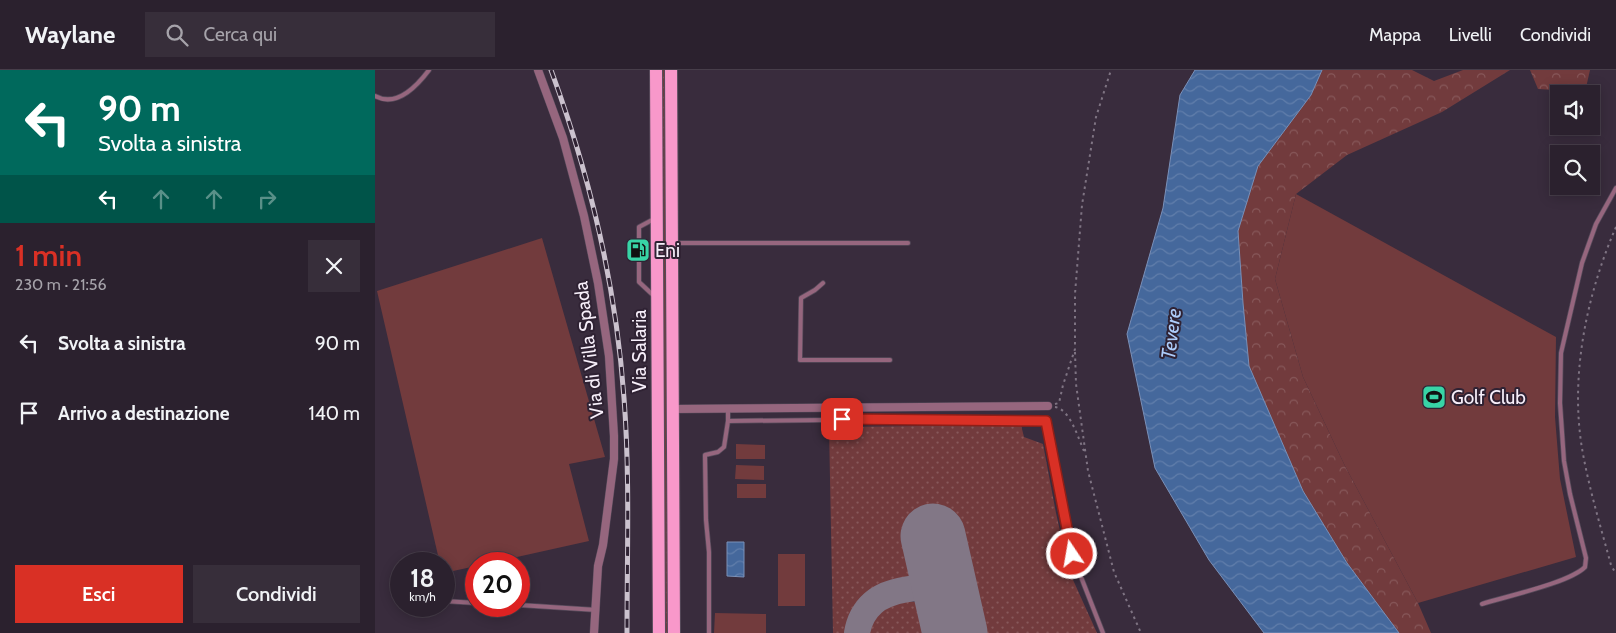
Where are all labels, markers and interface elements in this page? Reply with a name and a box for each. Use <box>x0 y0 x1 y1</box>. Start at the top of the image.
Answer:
search box <box>145 12 495 57</box>
text: Waylane <box>25 20 115 49</box>
icon: search <box>163 21 191 49</box>
text: Cerca qui <box>203 23 277 46</box>
text: Mappa <box>1369 24 1421 46</box>
text: Livelli <box>1449 24 1492 46</box>
text: Condividi <box>1520 24 1591 46</box>
map controls <box>1550 85 1600 195</box>
button: sound <box>1550 85 1600 135</box>
text: 90 m <box>98 87 181 130</box>
icon: left <box>15 90 80 155</box>
text: Svolta a sinistra <box>98 130 241 157</box>
button: search <box>1550 145 1600 195</box>
icon: left <box>94 185 122 213</box>
icon: ahead <box>147 185 175 213</box>
icon: ahead <box>200 185 228 213</box>
icon: right <box>253 185 281 213</box>
text: 1 min <box>15 237 82 274</box>
fuel station icon: Eni <box>625 237 651 263</box>
place label: Eni <box>655 239 680 262</box>
button: close <box>308 240 360 292</box>
text: 230 m · 21:56 <box>15 275 107 294</box>
street label: Via di Villa Spada <box>569 280 609 420</box>
water label: Tevere <box>1156 307 1186 361</box>
street label: Via Salaria <box>628 310 651 392</box>
icon: left <box>15 329 43 357</box>
text: Svolta a sinistra <box>58 332 186 355</box>
text: 90 m <box>315 332 360 355</box>
sports icon: Golf Club <box>1421 384 1447 410</box>
place label: Golf Club <box>1451 386 1526 409</box>
pin <box>821 398 863 440</box>
icon: arrive <box>15 399 43 427</box>
text: Arrivo a destinazione <box>58 402 229 425</box>
text: 140 m <box>309 402 360 425</box>
icon: arrive <box>828 405 856 433</box>
position arrow <box>1045 527 1097 579</box>
speed limit sign: 20 <box>465 552 530 617</box>
text: 18 <box>410 563 435 593</box>
button: Esci <box>15 565 183 623</box>
button: Condividi <box>193 565 360 623</box>
text: km/h <box>409 589 436 604</box>

